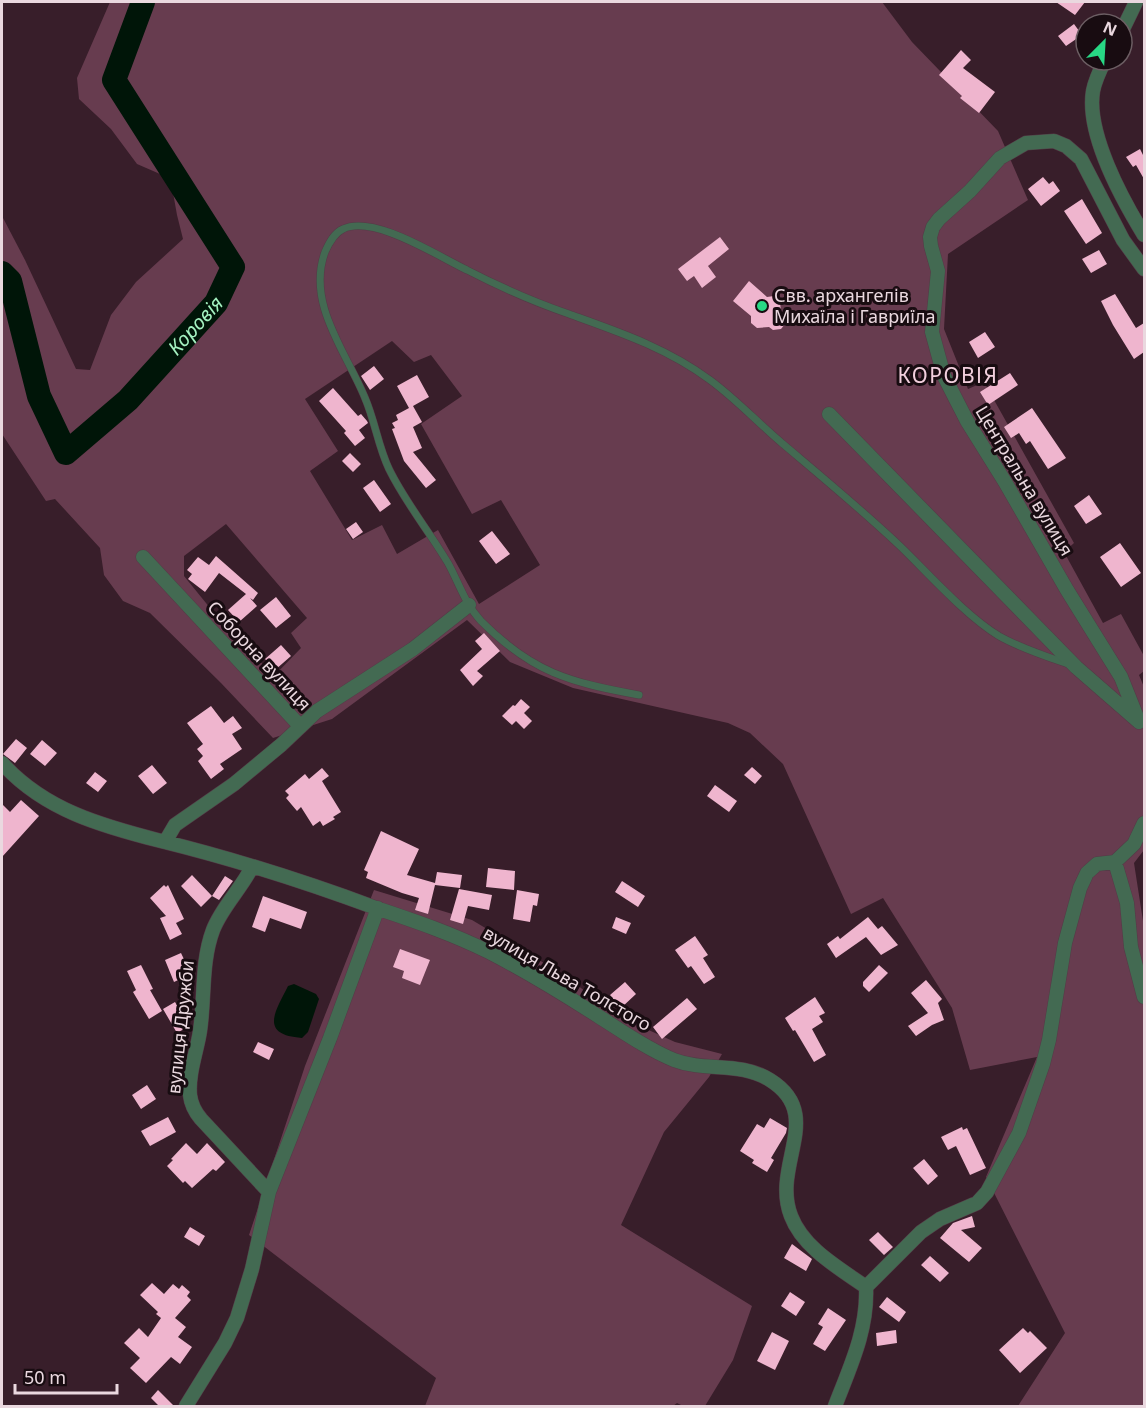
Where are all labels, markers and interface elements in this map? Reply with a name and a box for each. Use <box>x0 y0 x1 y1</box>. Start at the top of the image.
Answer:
north arrow <box>1074 12 1134 72</box>
text: N <box>1100 16 1121 41</box>
place label: Свв. архангелів Михаїла і Гавриїла <box>774 283 936 328</box>
water label: Коровія <box>161 290 229 360</box>
marker: Свв. архангелів Михаїла і Гавриїла <box>755 299 769 313</box>
district label: КОРОВІЯ <box>898 361 998 389</box>
street label: Центральна вулиця <box>971 401 1079 560</box>
street label: Соборна вулиця <box>203 595 317 715</box>
street label: вулиця Льва Толстого <box>479 920 656 1036</box>
street label: вулиця Дружби <box>161 959 199 1095</box>
scale bar <box>15 1357 117 1395</box>
text: 50 m <box>24 1365 66 1389</box>

